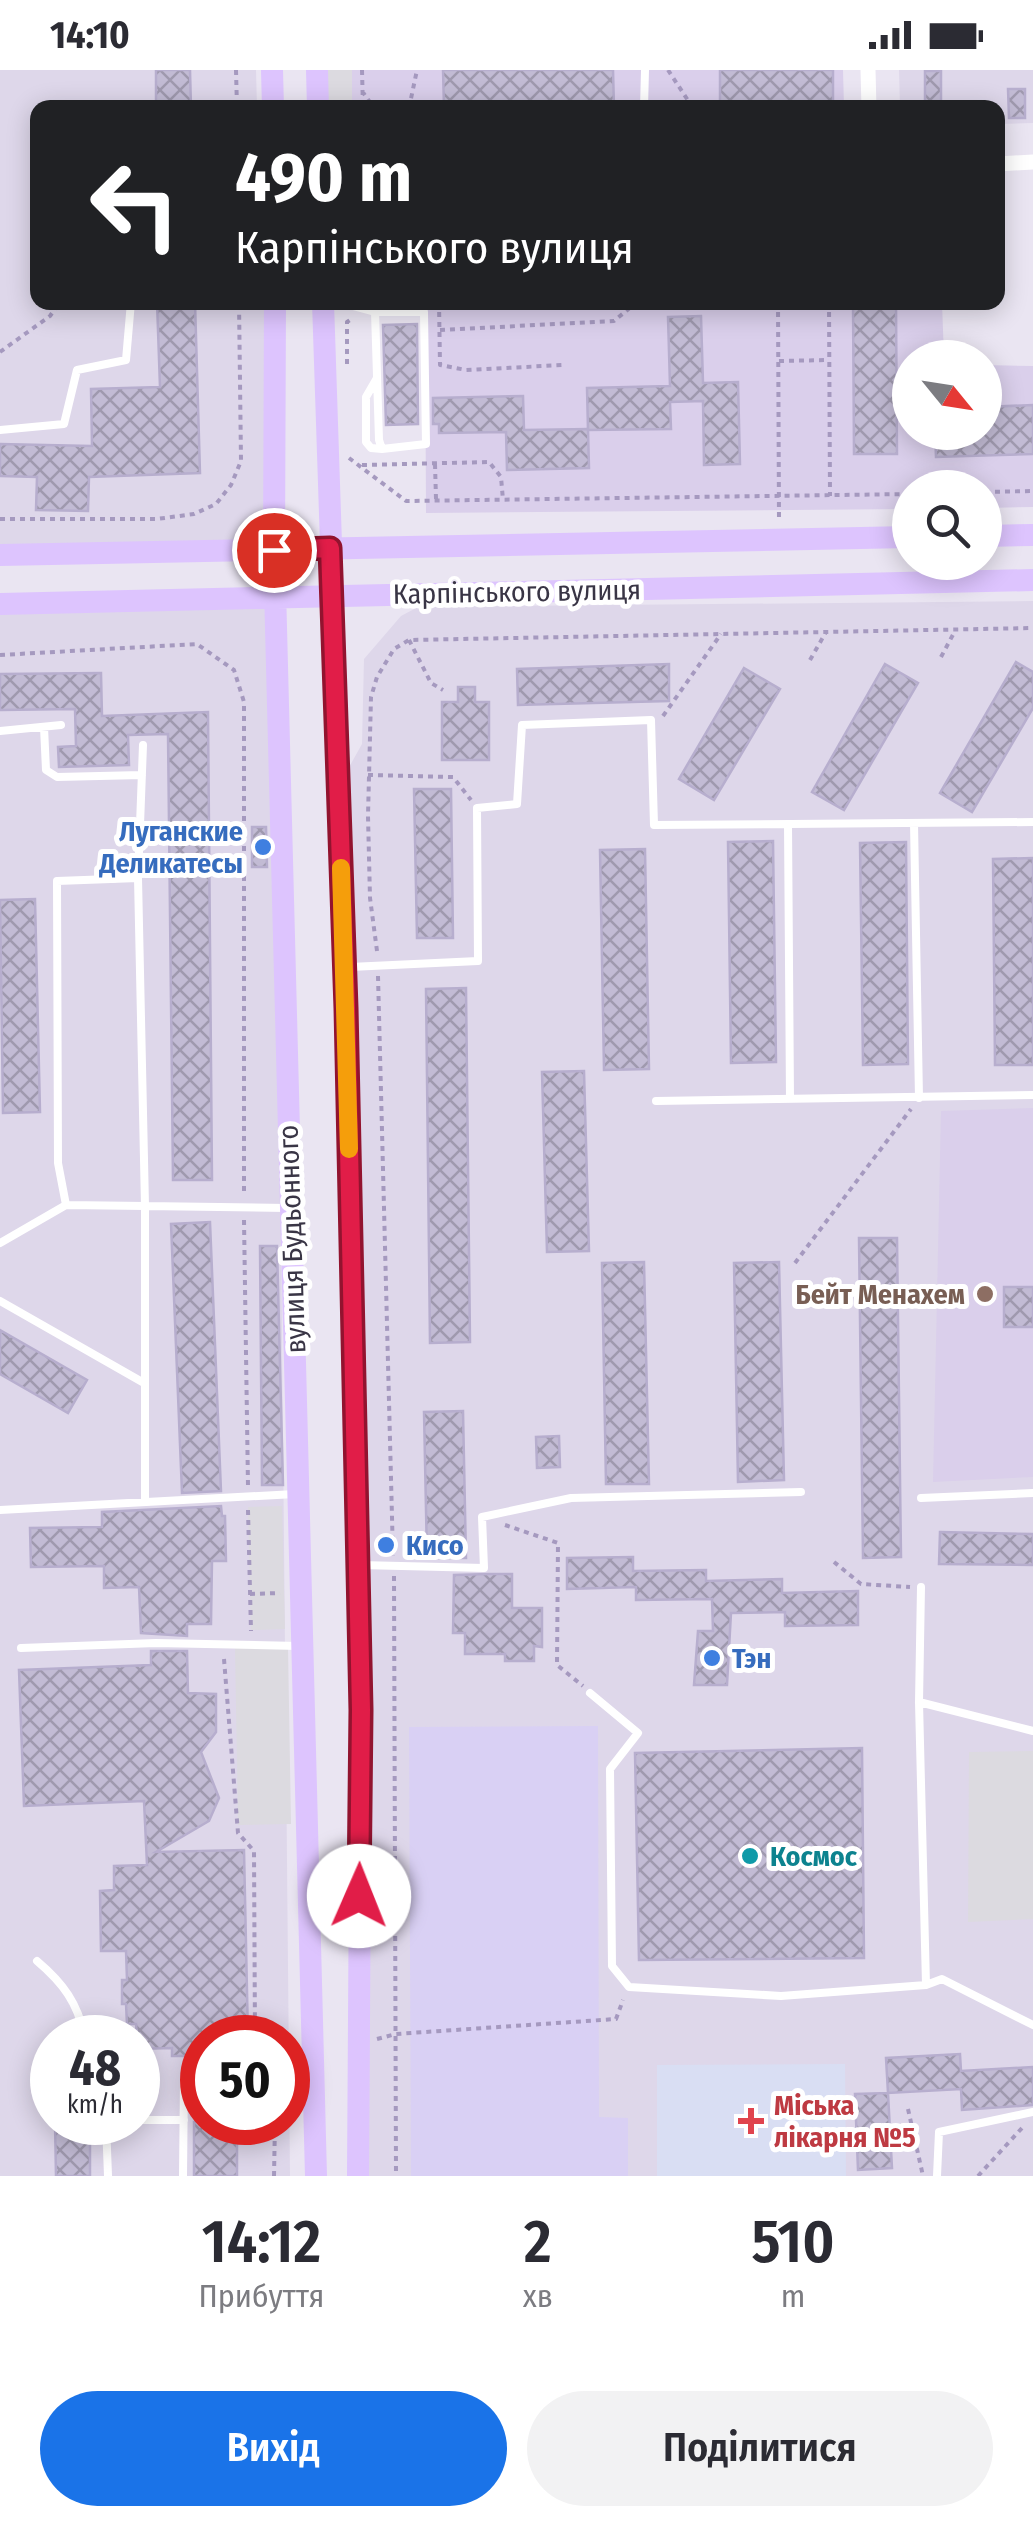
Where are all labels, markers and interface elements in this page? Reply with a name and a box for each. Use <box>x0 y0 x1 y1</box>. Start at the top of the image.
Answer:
text: 14:10 <box>50 12 130 58</box>
text: 490 m <box>235 136 412 220</box>
icon: left <box>70 140 200 270</box>
text: Карпінського вулиця <box>235 221 634 275</box>
north arrow <box>892 340 1002 450</box>
map controls <box>892 340 1002 580</box>
button: search <box>892 470 1002 580</box>
pin <box>232 508 317 593</box>
icon: arrive <box>247 523 302 578</box>
street label: Карпінського вулиця <box>393 573 641 611</box>
place label: Луганские Деликатесы <box>98 815 243 880</box>
marker: Луганские Деликатесы <box>252 836 274 858</box>
street label: вулиця Будьонного <box>272 1124 312 1354</box>
place label: Бейт Менахем <box>795 1278 965 1311</box>
marker: Бейт Менахем <box>974 1283 996 1305</box>
place label: Кисо <box>406 1529 464 1562</box>
marker: Кисо <box>375 1534 397 1556</box>
place label: Тэн <box>732 1642 771 1675</box>
marker: Тэн <box>701 1647 723 1669</box>
place label: Космос <box>770 1840 858 1873</box>
position arrow <box>307 1844 411 1948</box>
marker: Космос <box>739 1845 761 1867</box>
speed limit sign: 50 <box>180 2015 310 2145</box>
text: 48 <box>69 2038 121 2098</box>
place label: Міська лікарня №5 <box>774 2089 916 2154</box>
text: km/h <box>67 2090 123 2120</box>
marker: Міська лікарня №5 <box>738 2108 764 2134</box>
text: 14:12 <box>202 2206 321 2278</box>
text: 2 <box>524 2206 552 2278</box>
text: 510 <box>751 2206 834 2278</box>
text: Прибуття <box>198 2277 324 2315</box>
text: хв <box>523 2277 553 2315</box>
text: m <box>781 2277 805 2315</box>
button: Вихід <box>40 2391 507 2506</box>
button: Поділитися <box>527 2391 993 2506</box>

